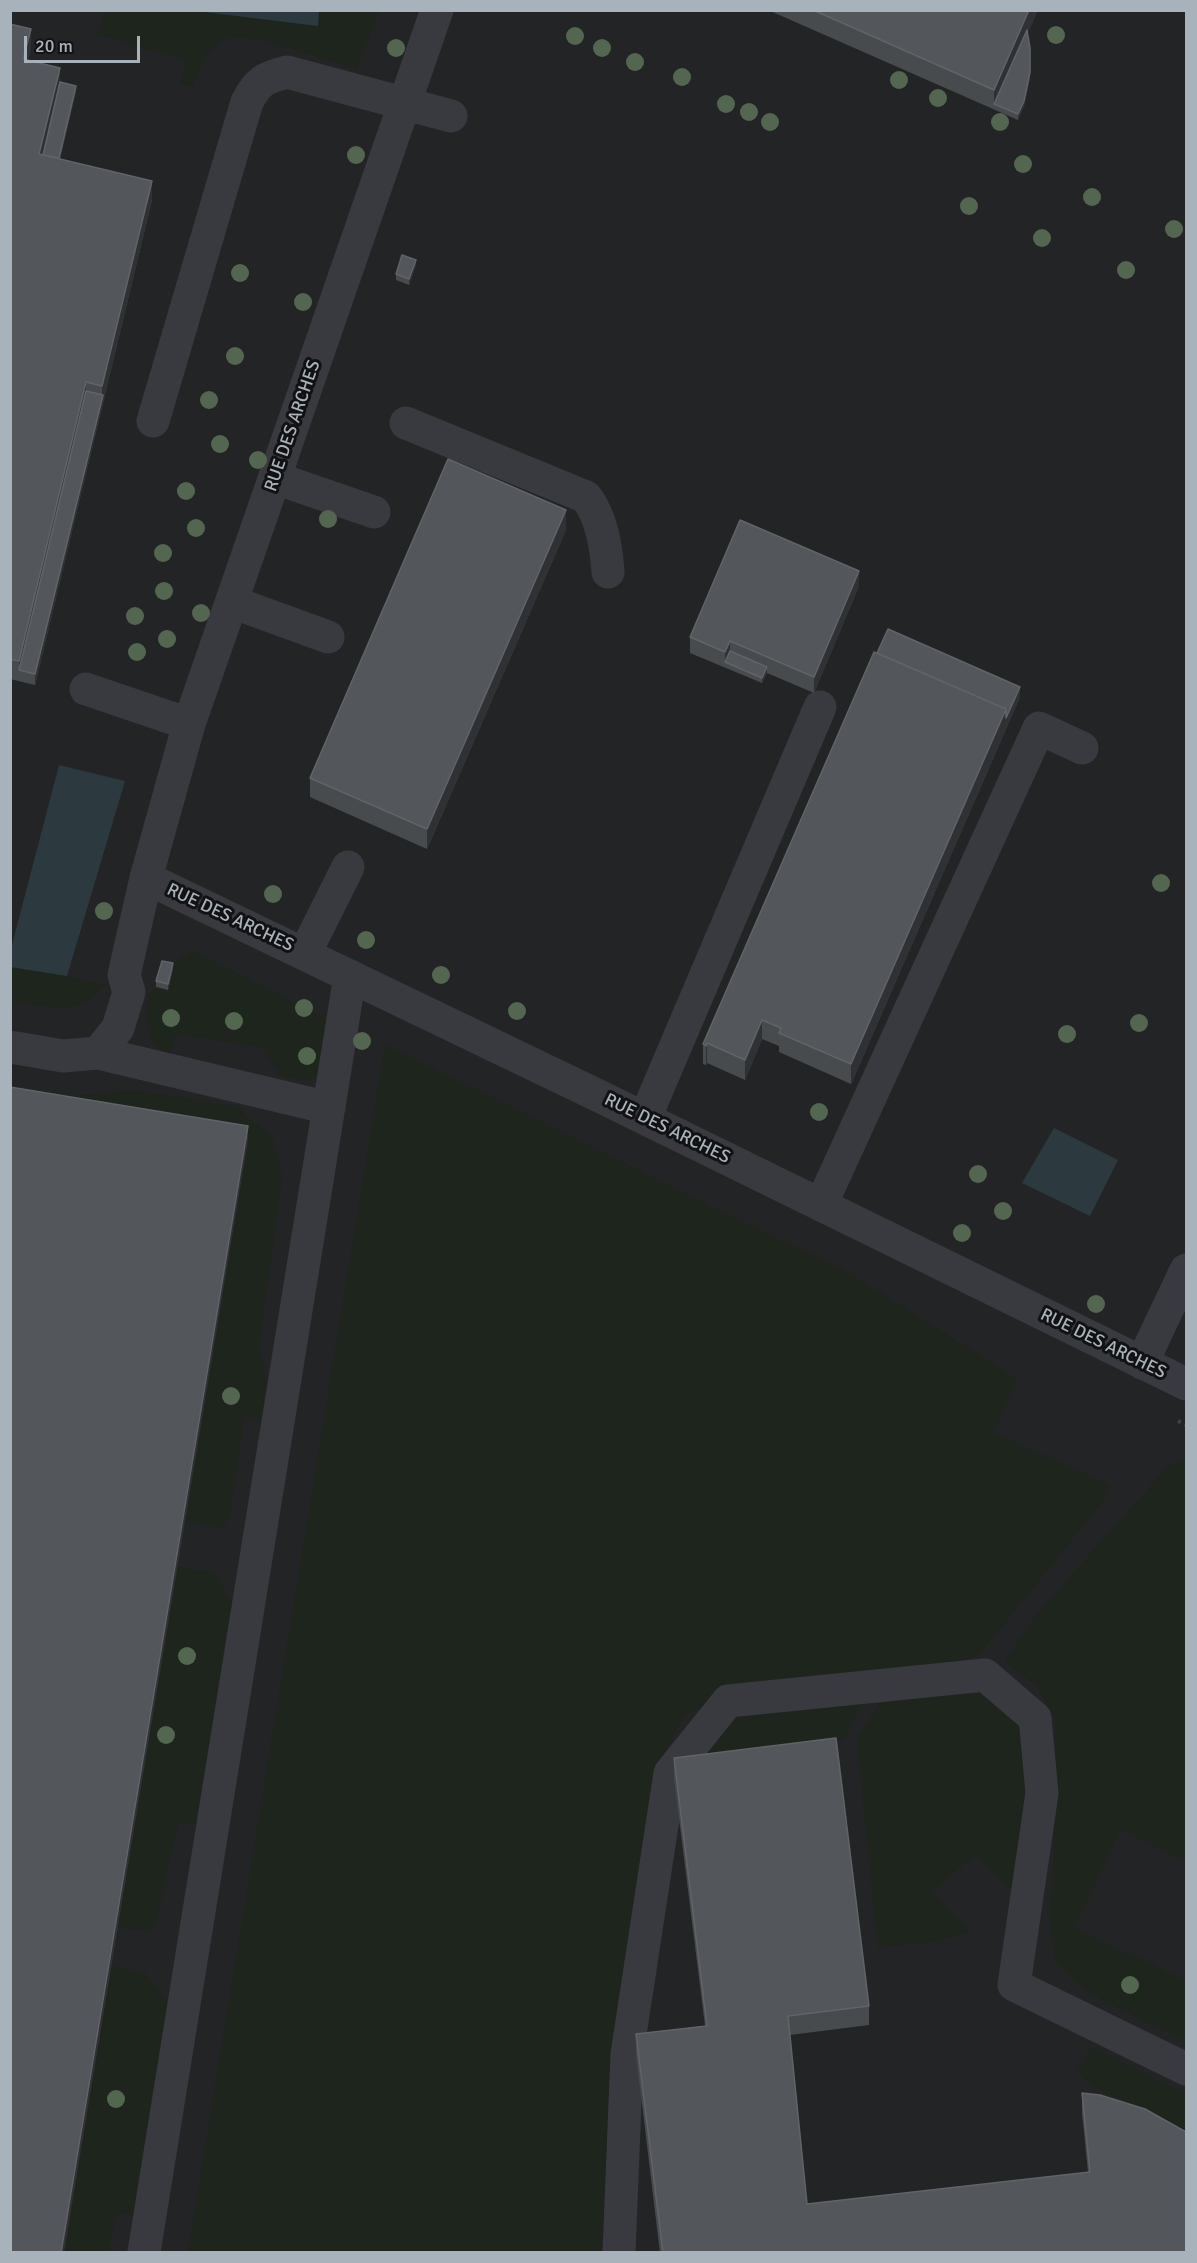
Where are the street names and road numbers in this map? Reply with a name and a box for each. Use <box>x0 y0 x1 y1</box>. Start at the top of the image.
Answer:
street label: RUE DES ARCHES <box>260 358 326 494</box>
street label: RUE DES ARCHES <box>163 879 297 957</box>
street label: RUE DES ARCHES <box>601 1089 733 1169</box>
street label: RUE DES ARCHES <box>1037 1304 1169 1384</box>

